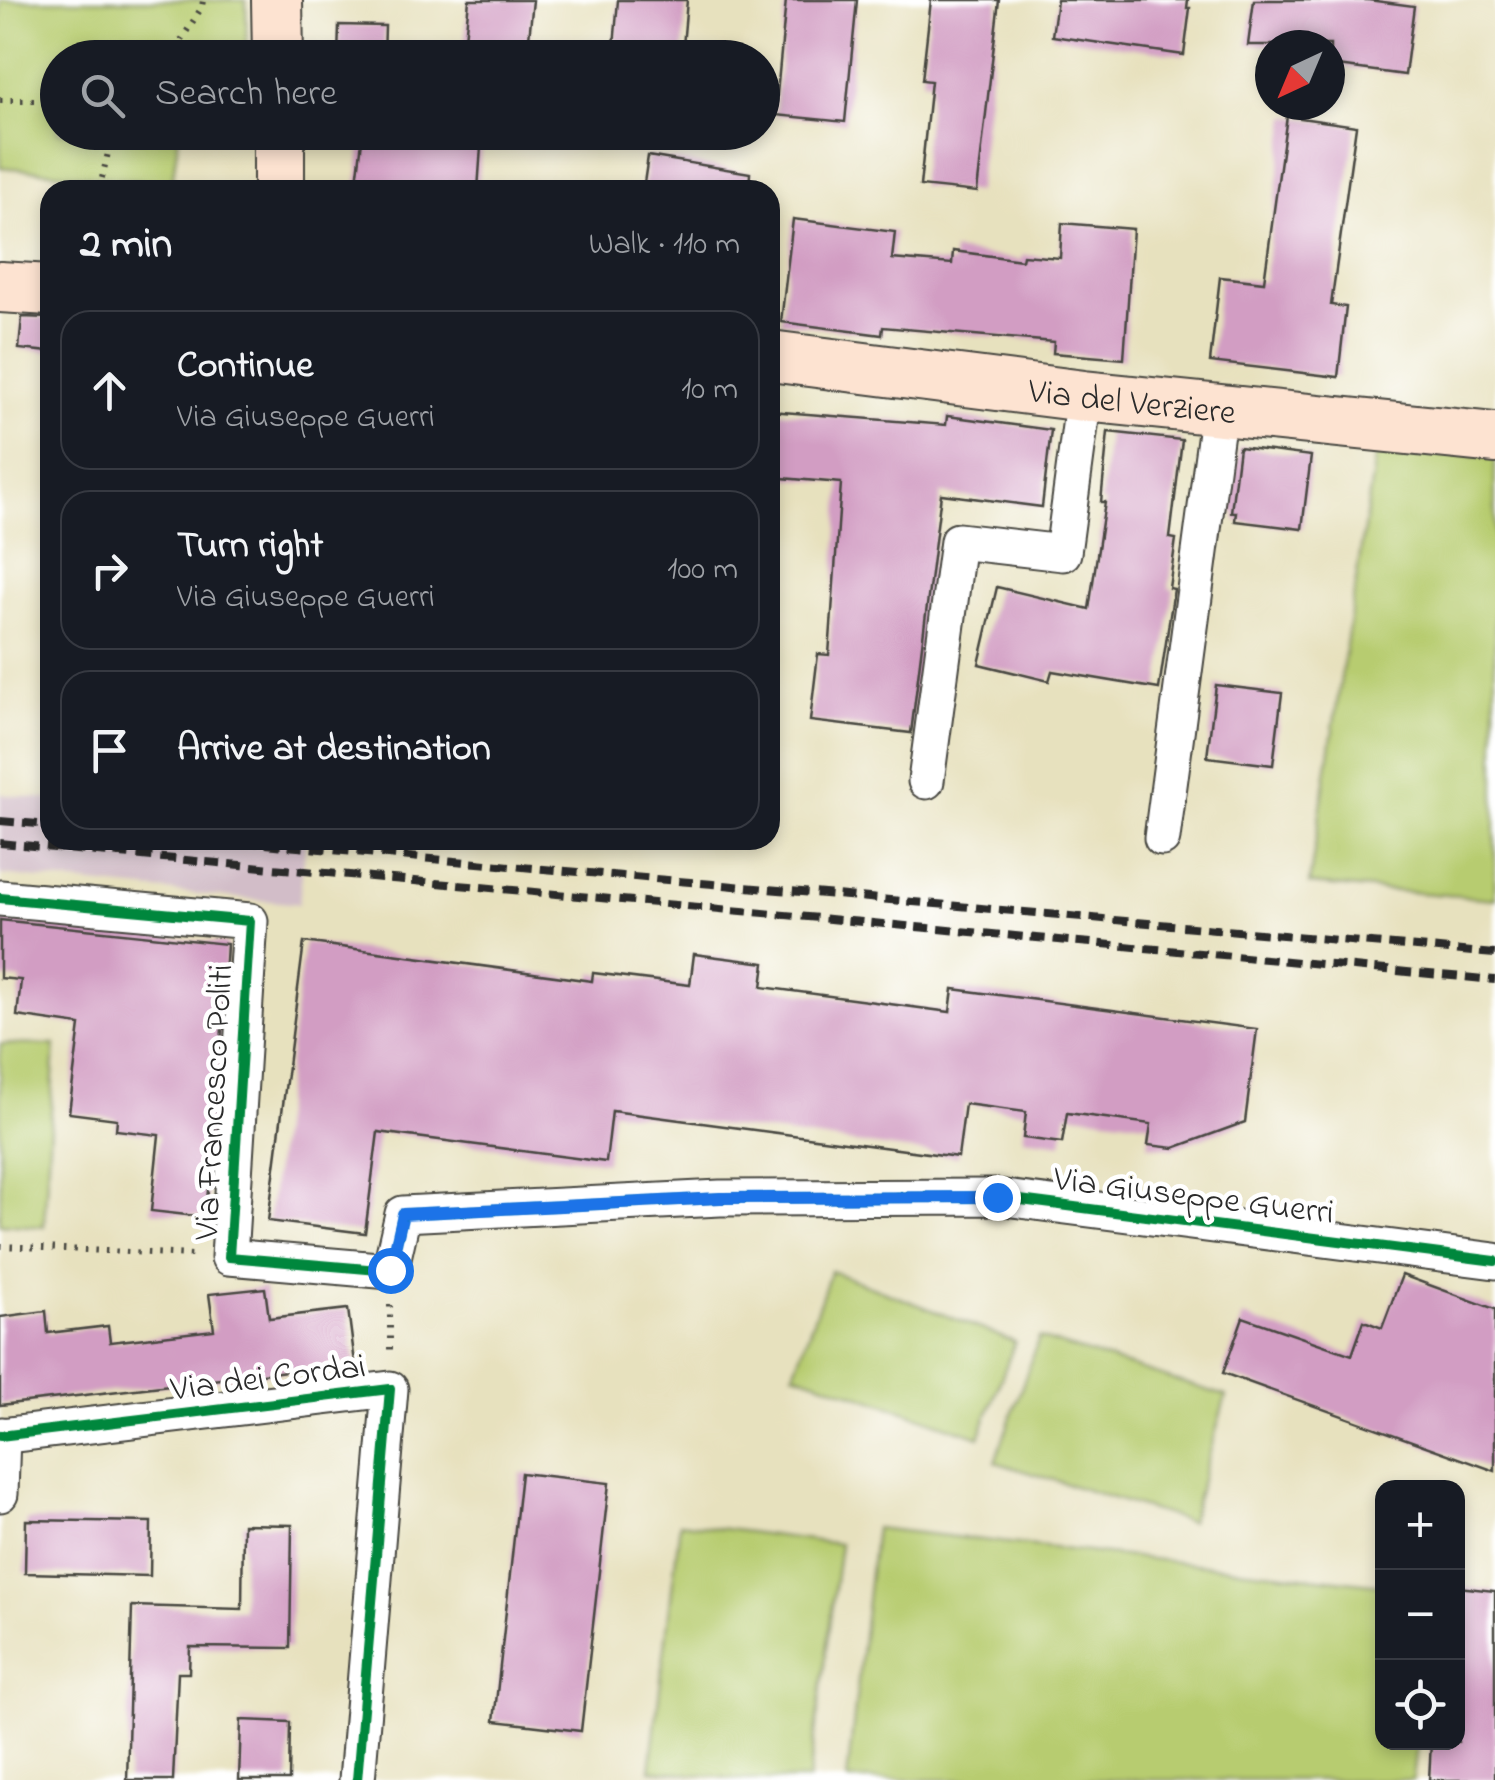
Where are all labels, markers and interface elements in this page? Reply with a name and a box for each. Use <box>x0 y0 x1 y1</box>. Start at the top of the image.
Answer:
north arrow <box>1255 30 1345 120</box>
search box <box>40 40 780 150</box>
text: Search here <box>155 67 337 123</box>
icon: search <box>75 68 130 123</box>
text: 2 min <box>80 215 172 276</box>
text: Walk · 110 m <box>589 222 740 269</box>
text: Continue <box>177 339 313 395</box>
icon: ahead <box>82 363 137 418</box>
text: 10 m <box>681 367 738 414</box>
street label: Via del Verziere <box>1024 367 1238 440</box>
text: Via Giuseppe Guerri <box>177 395 435 442</box>
text: Turn right <box>177 519 323 575</box>
icon: right <box>82 543 137 598</box>
text: 100 m <box>667 547 738 594</box>
text: Via Giuseppe Guerri <box>177 575 435 622</box>
text: Arrive at destination <box>177 722 491 778</box>
icon: arrive <box>82 723 137 778</box>
street label: Via Francesco Politi <box>183 963 248 1242</box>
street label: Via Giuseppe Guerri <box>1050 1155 1337 1240</box>
route end <box>975 1175 1021 1221</box>
route start <box>368 1248 414 1294</box>
street label: Via dei Cordai <box>167 1342 369 1417</box>
map controls <box>1375 1480 1465 1750</box>
button: + <box>1375 1480 1465 1570</box>
button: − <box>1375 1570 1465 1660</box>
button: locate <box>1375 1660 1465 1750</box>

